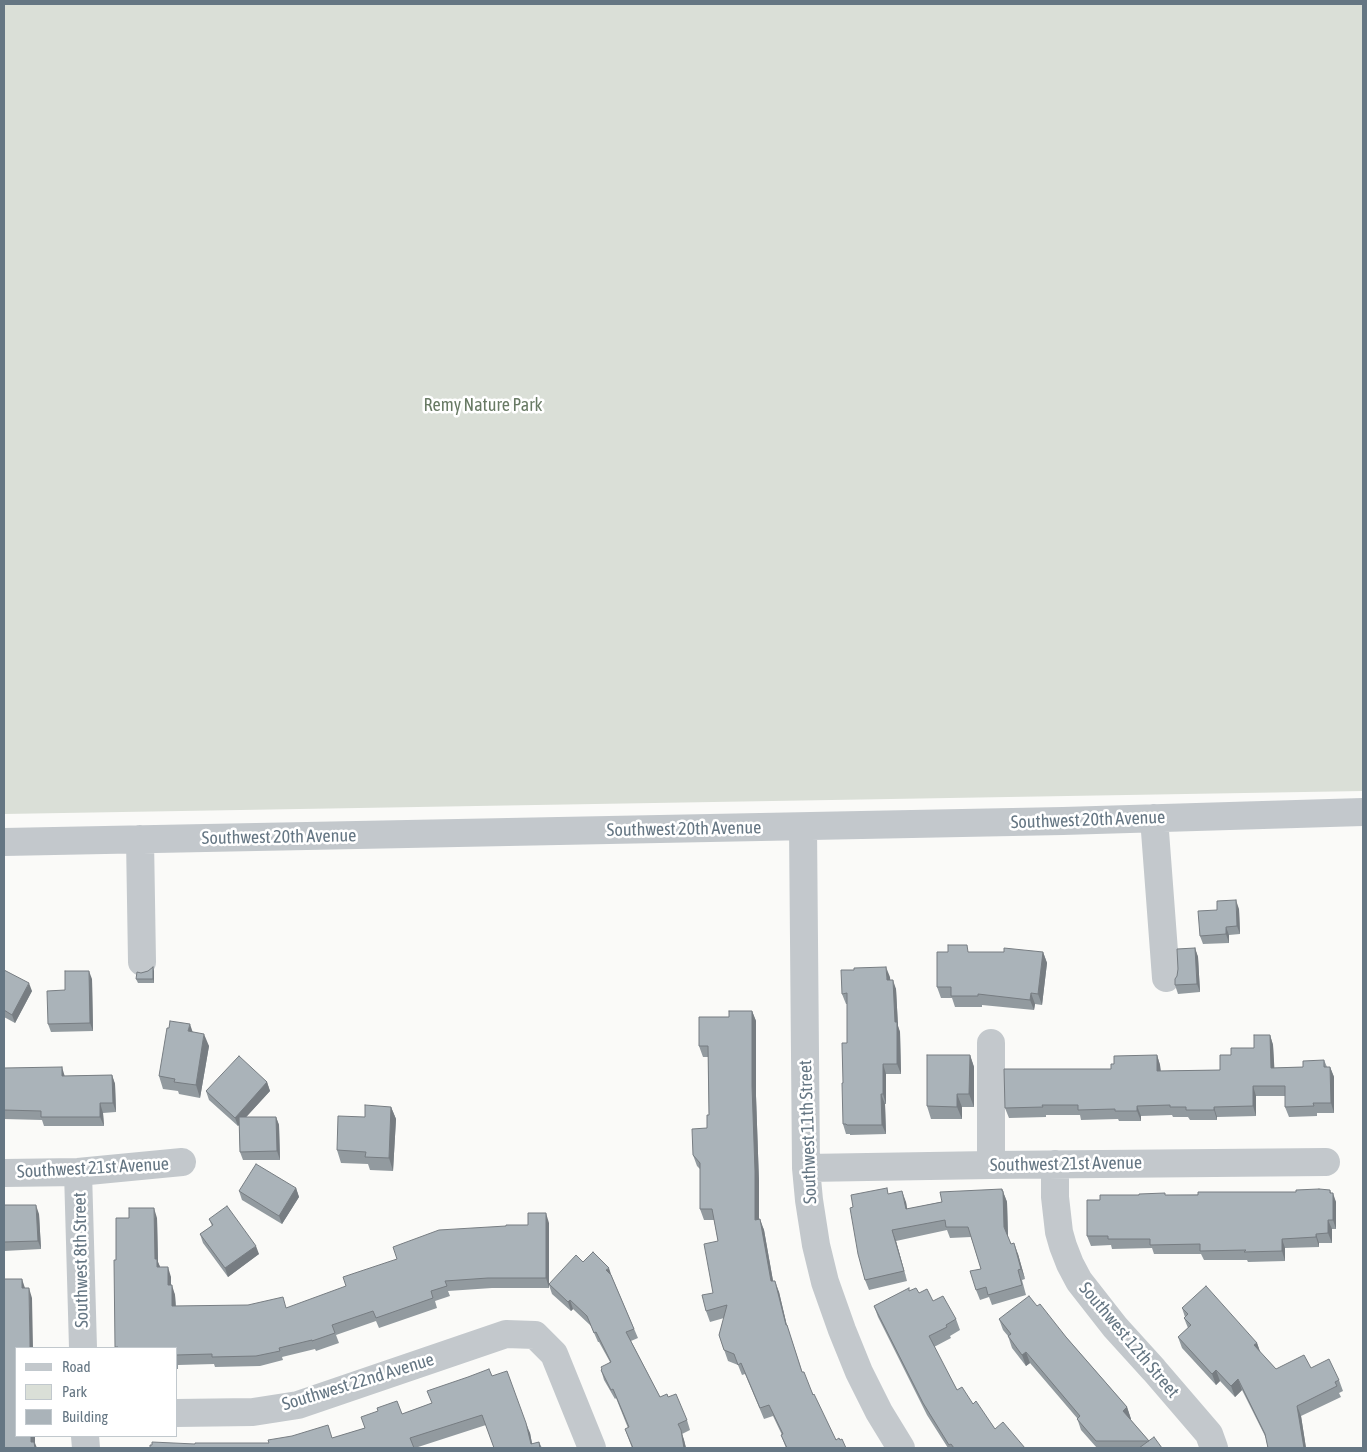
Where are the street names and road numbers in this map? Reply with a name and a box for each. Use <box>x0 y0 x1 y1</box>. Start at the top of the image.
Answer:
street label: Southwest 20th Avenue <box>1010 807 1166 833</box>
street label: Southwest 20th Avenue <box>607 817 761 841</box>
street label: Southwest 20th Avenue <box>202 825 356 849</box>
street label: Southwest 11th Street <box>795 1060 821 1204</box>
street label: Southwest 21st Avenue <box>990 1152 1142 1176</box>
street label: Southwest 21st Avenue <box>16 1153 170 1183</box>
street label: Southwest 8th Street <box>69 1192 93 1328</box>
street label: Southwest 12th Street <box>1074 1278 1184 1402</box>
street label: Southwest 22nd Avenue <box>279 1349 437 1415</box>

